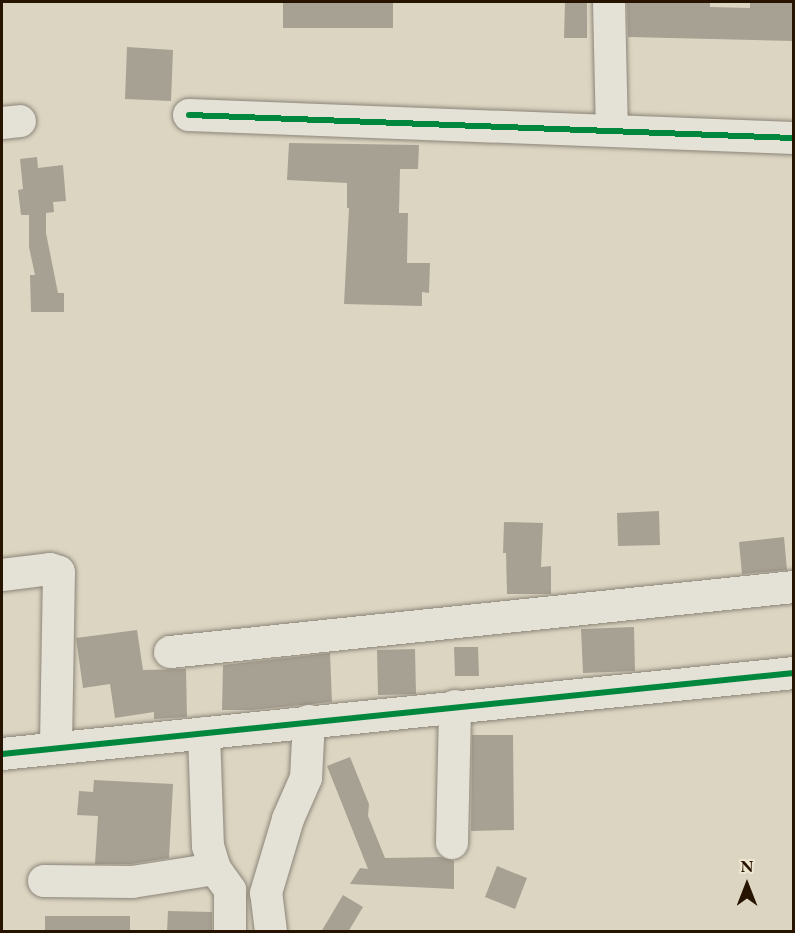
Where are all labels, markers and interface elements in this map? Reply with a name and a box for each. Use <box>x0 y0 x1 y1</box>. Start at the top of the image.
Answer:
north arrow <box>717 855 777 915</box>
text: N <box>741 856 753 877</box>

